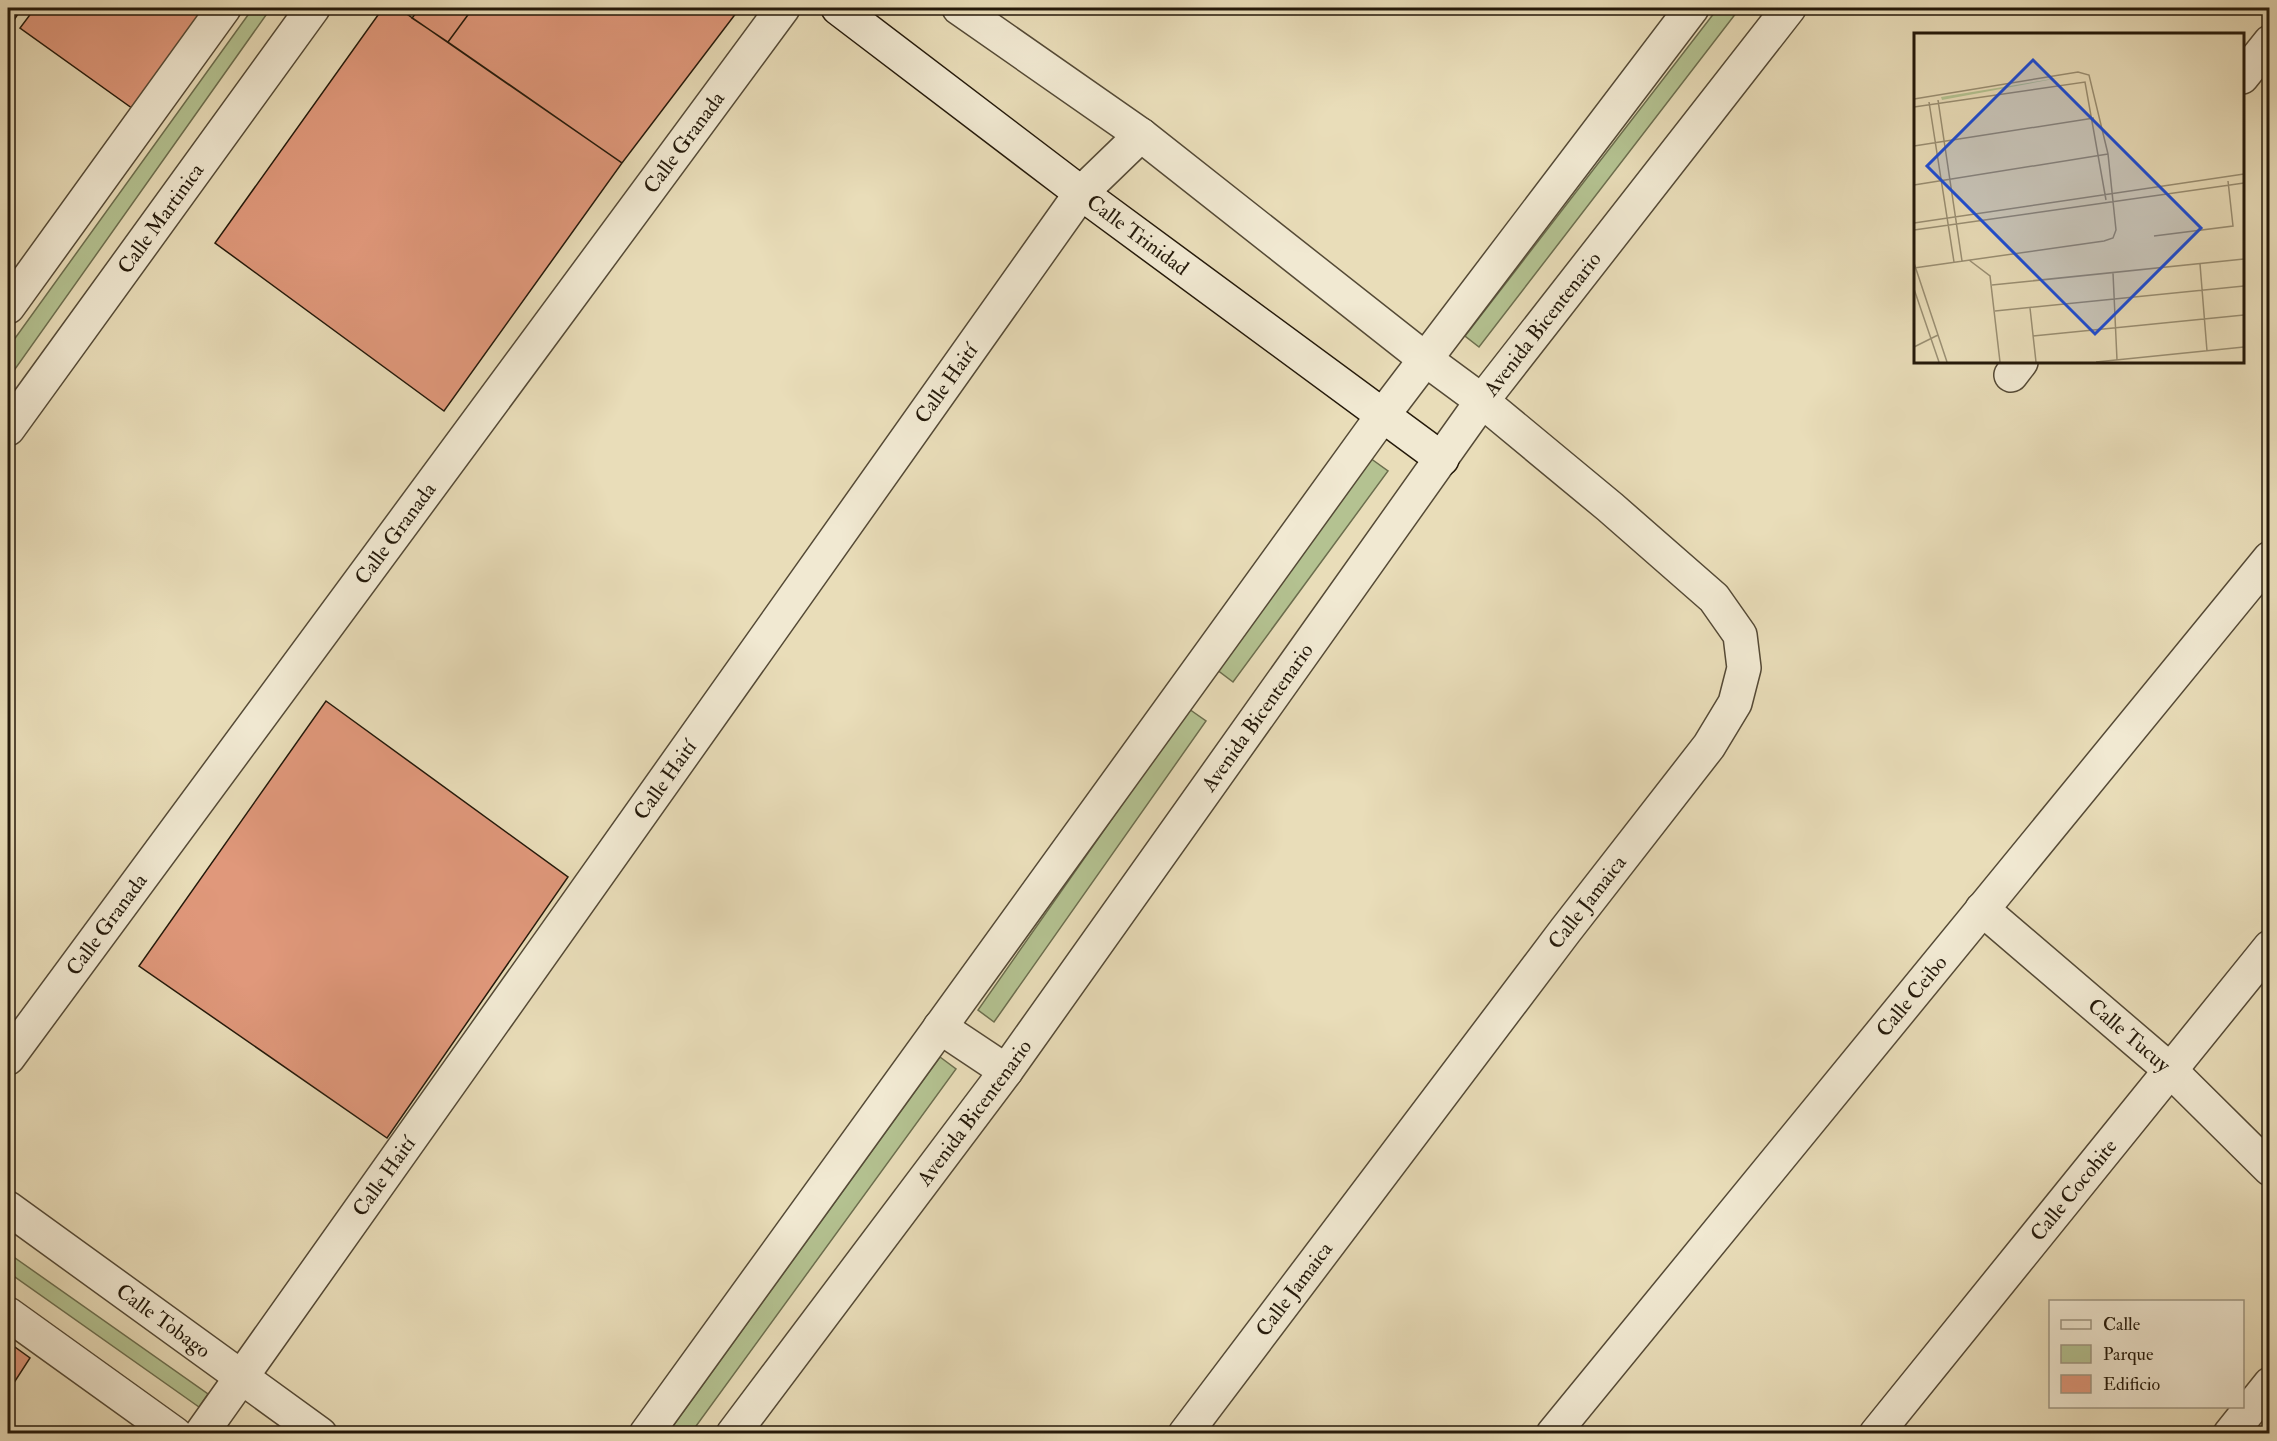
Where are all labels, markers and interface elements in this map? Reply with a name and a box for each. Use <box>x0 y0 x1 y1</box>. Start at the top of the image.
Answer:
inset map <box>1914 33 2244 363</box>
street label: Calle Granada <box>638 86 731 199</box>
street label: Calle Martinica <box>112 158 210 279</box>
street label: Calle Trinidad <box>1081 189 1194 282</box>
street label: Avenida Bicentenario <box>1477 247 1607 403</box>
street label: Calle Haití <box>909 337 985 429</box>
street label: Calle Granada <box>349 477 442 590</box>
street label: Avenida Bicentenario <box>1195 638 1320 798</box>
street label: Calle Haití <box>628 734 704 825</box>
street label: Calle Jamaica <box>1542 850 1633 955</box>
street label: Calle Granada <box>60 868 154 981</box>
street label: Calle Ceibo <box>1870 950 1953 1043</box>
street label: Calle Tucuy <box>2082 992 2177 1079</box>
street label: Avenida Bicentenario <box>911 1034 1038 1192</box>
street label: Calle Haití <box>347 1130 423 1222</box>
street label: Calle Cocohite <box>2024 1133 2123 1247</box>
street label: Calle Jamaica <box>1250 1236 1339 1342</box>
street label: Calle Tobago <box>111 1278 216 1364</box>
legend <box>2049 1300 2244 1408</box>
text: Calle <box>2103 1313 2141 1336</box>
text: Parque <box>2103 1343 2154 1366</box>
text: Edificio <box>2103 1373 2160 1396</box>

